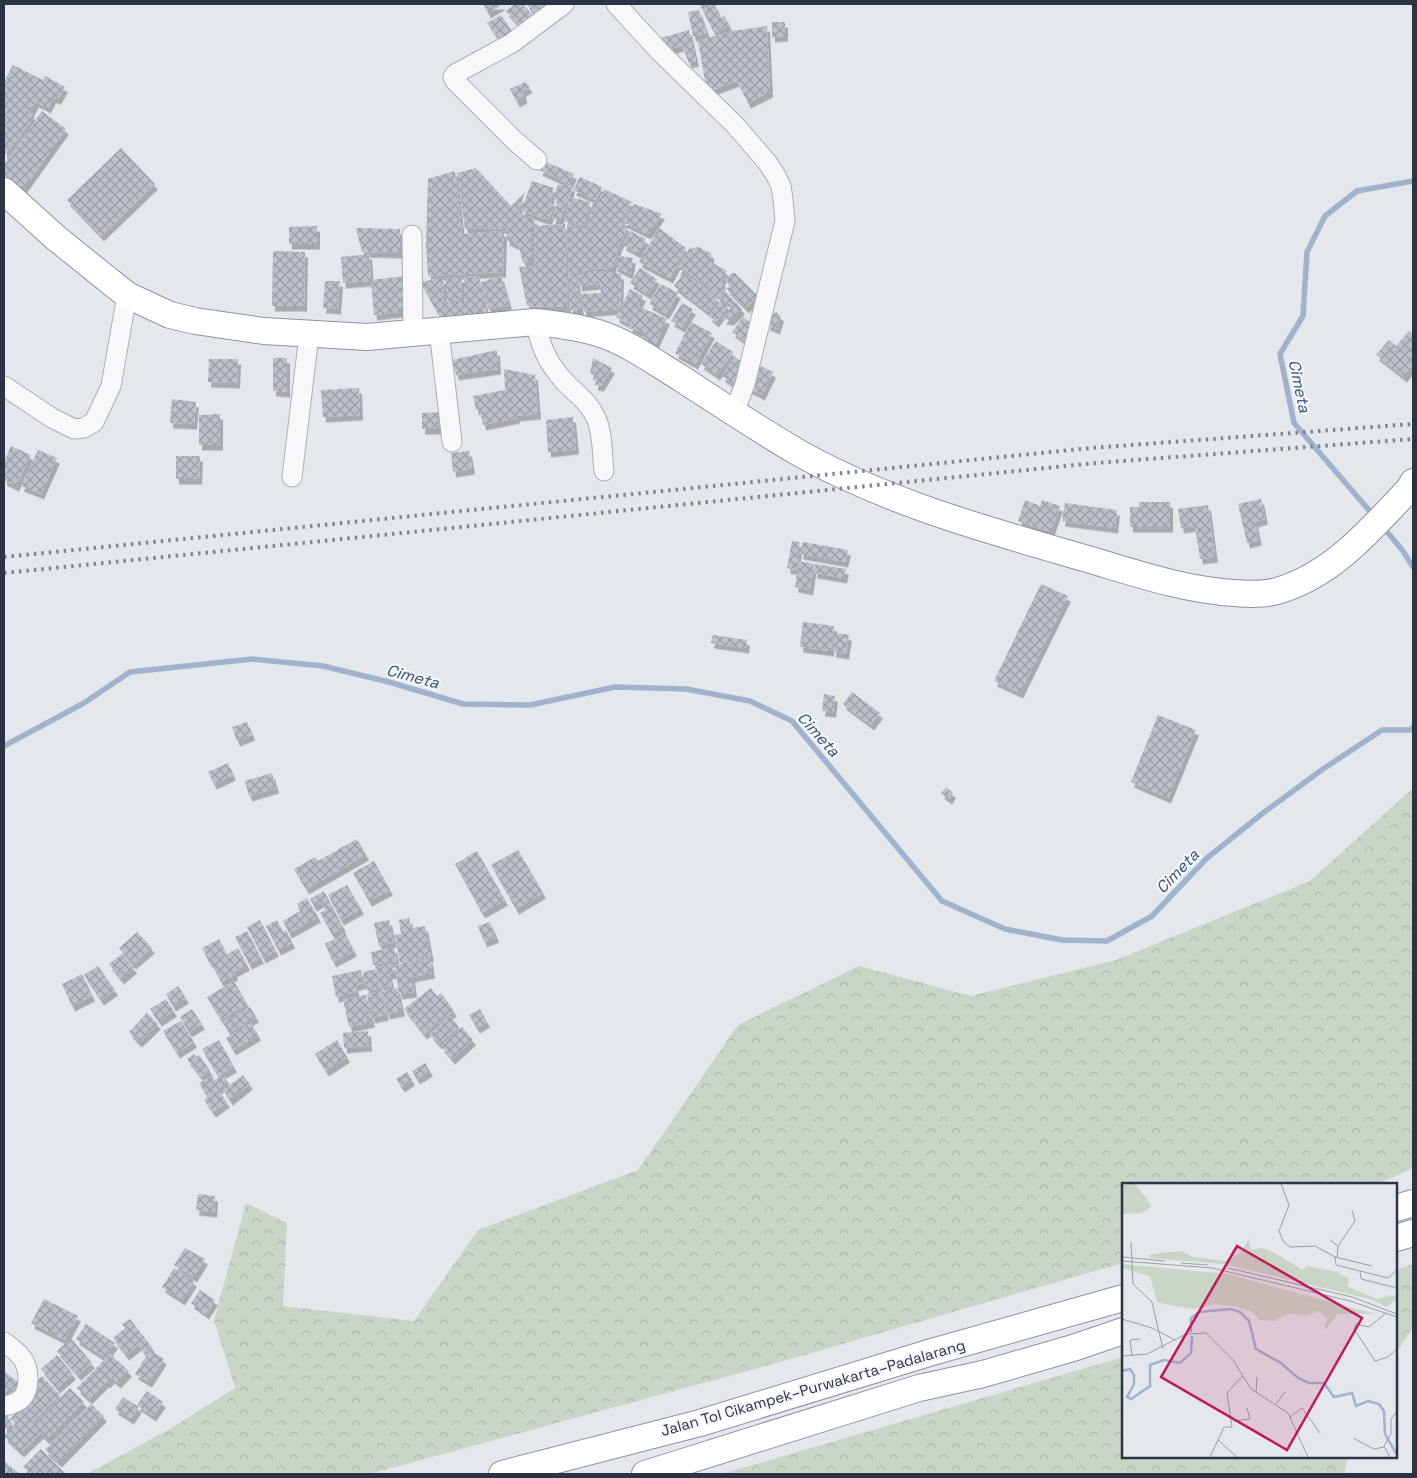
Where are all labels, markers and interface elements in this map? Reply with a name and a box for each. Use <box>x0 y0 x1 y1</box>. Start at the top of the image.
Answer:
water label: Cimeta <box>1284 358 1316 415</box>
water label: Cimeta <box>384 659 442 694</box>
water label: Cimeta <box>793 707 845 762</box>
water label: Cimeta <box>1151 844 1204 898</box>
inset map <box>1122 1183 1397 1458</box>
street label: Jalan Tol Cikampek–Purwakarta–Padalarang <box>658 1335 967 1440</box>

